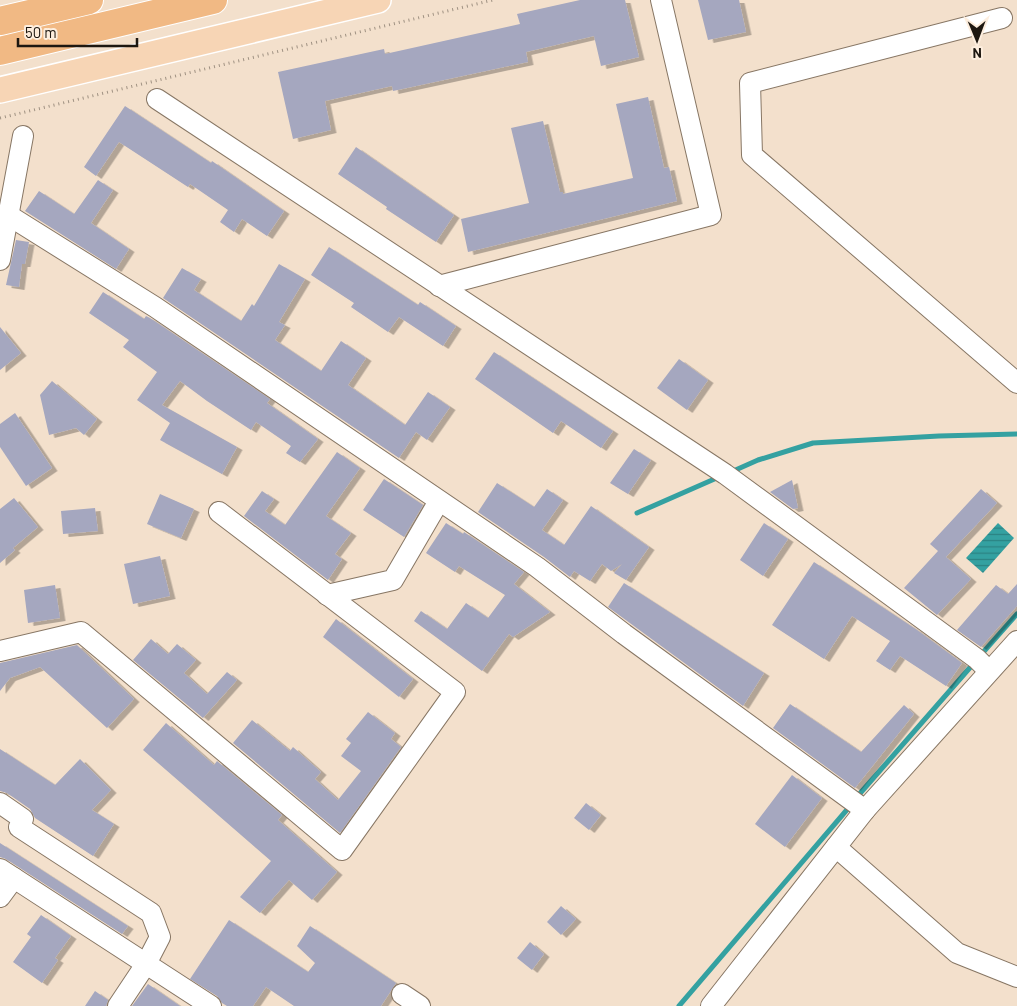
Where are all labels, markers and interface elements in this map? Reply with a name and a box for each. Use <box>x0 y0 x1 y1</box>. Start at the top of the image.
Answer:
scale bar <box>18 15 136 47</box>
north arrow <box>952 15 1002 65</box>
text: 50 m <box>25 23 57 41</box>
text: N <box>972 45 982 62</box>

